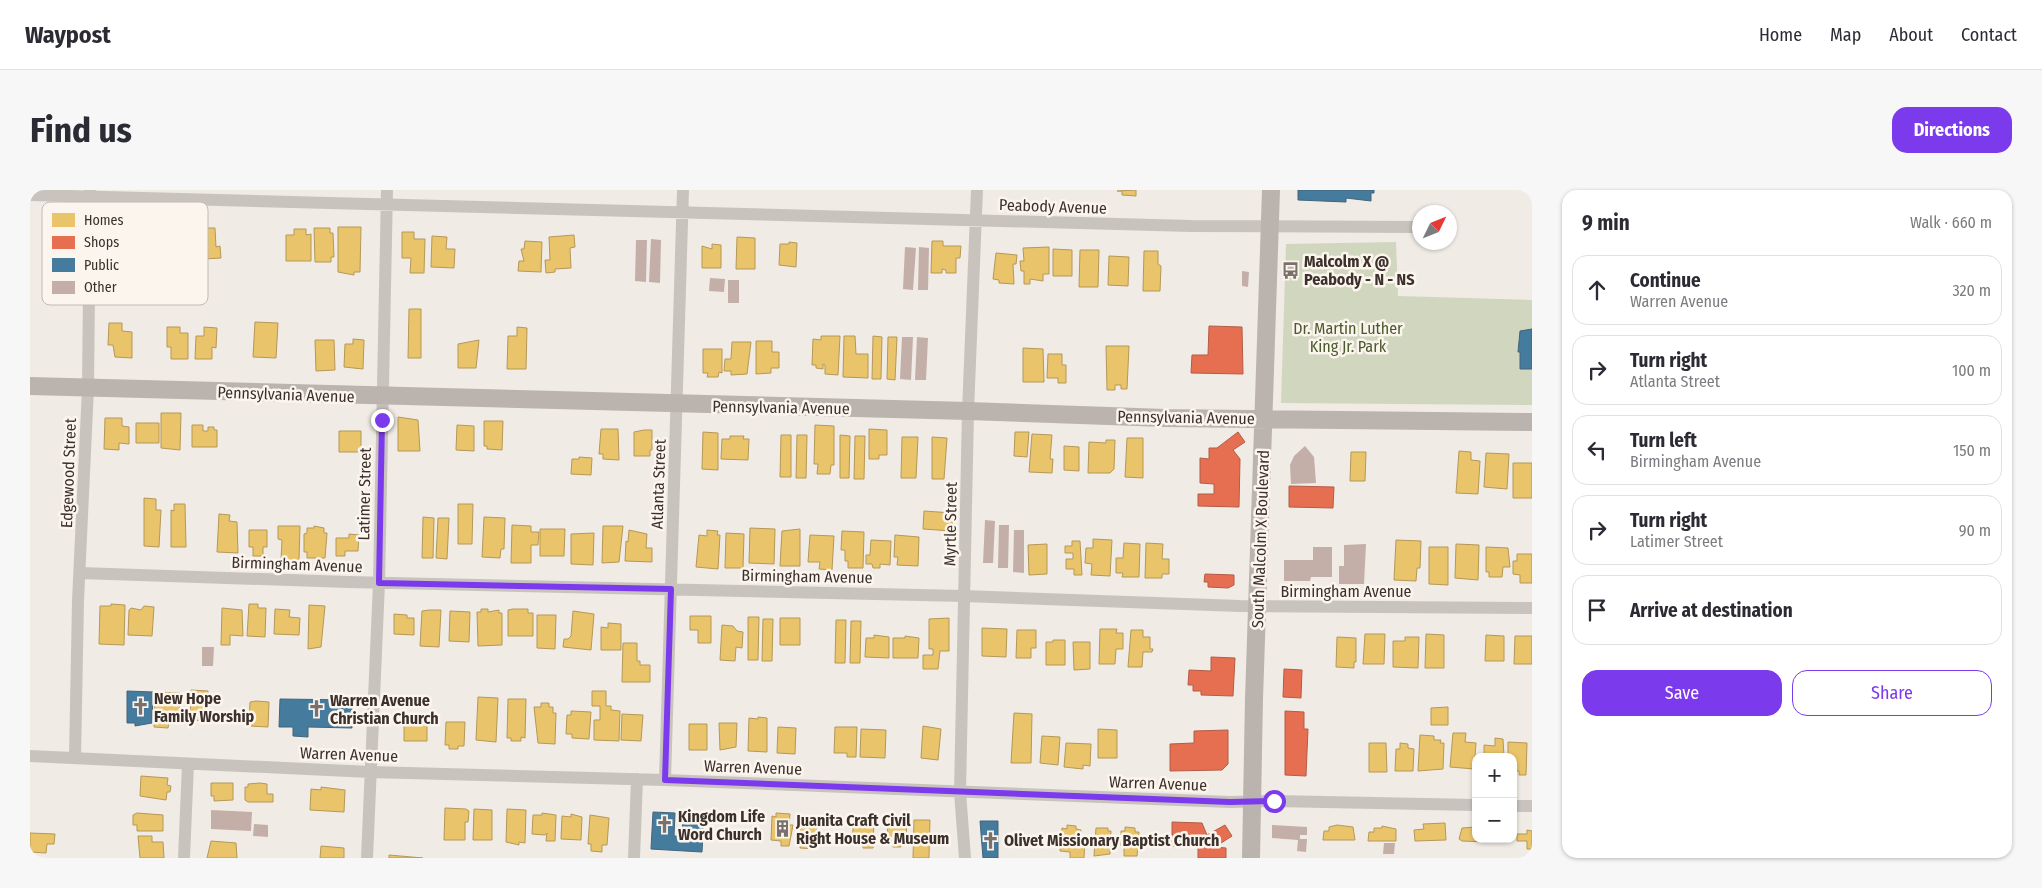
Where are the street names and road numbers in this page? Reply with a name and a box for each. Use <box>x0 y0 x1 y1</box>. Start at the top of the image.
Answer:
street label: Peabody Avenue <box>999 195 1107 218</box>
street label: Pennsylvania Avenue <box>217 383 355 406</box>
street label: Pennsylvania Avenue <box>712 397 850 418</box>
street label: Pennsylvania Avenue <box>1117 407 1255 428</box>
street label: Edgewood Street <box>57 417 80 528</box>
street label: Atlanta Street <box>647 438 670 529</box>
street label: Latimer Street <box>354 447 375 541</box>
street label: South Malcolm X Boulevard <box>1248 450 1273 628</box>
street label: Myrtle Street <box>940 481 961 566</box>
street label: Birmingham Avenue <box>231 553 363 576</box>
street label: Birmingham Avenue <box>741 566 873 587</box>
street label: Birmingham Avenue <box>1280 582 1412 601</box>
street label: Warren Avenue <box>300 743 398 766</box>
street label: Warren Avenue <box>704 756 802 779</box>
street label: Warren Avenue <box>1109 772 1207 795</box>

